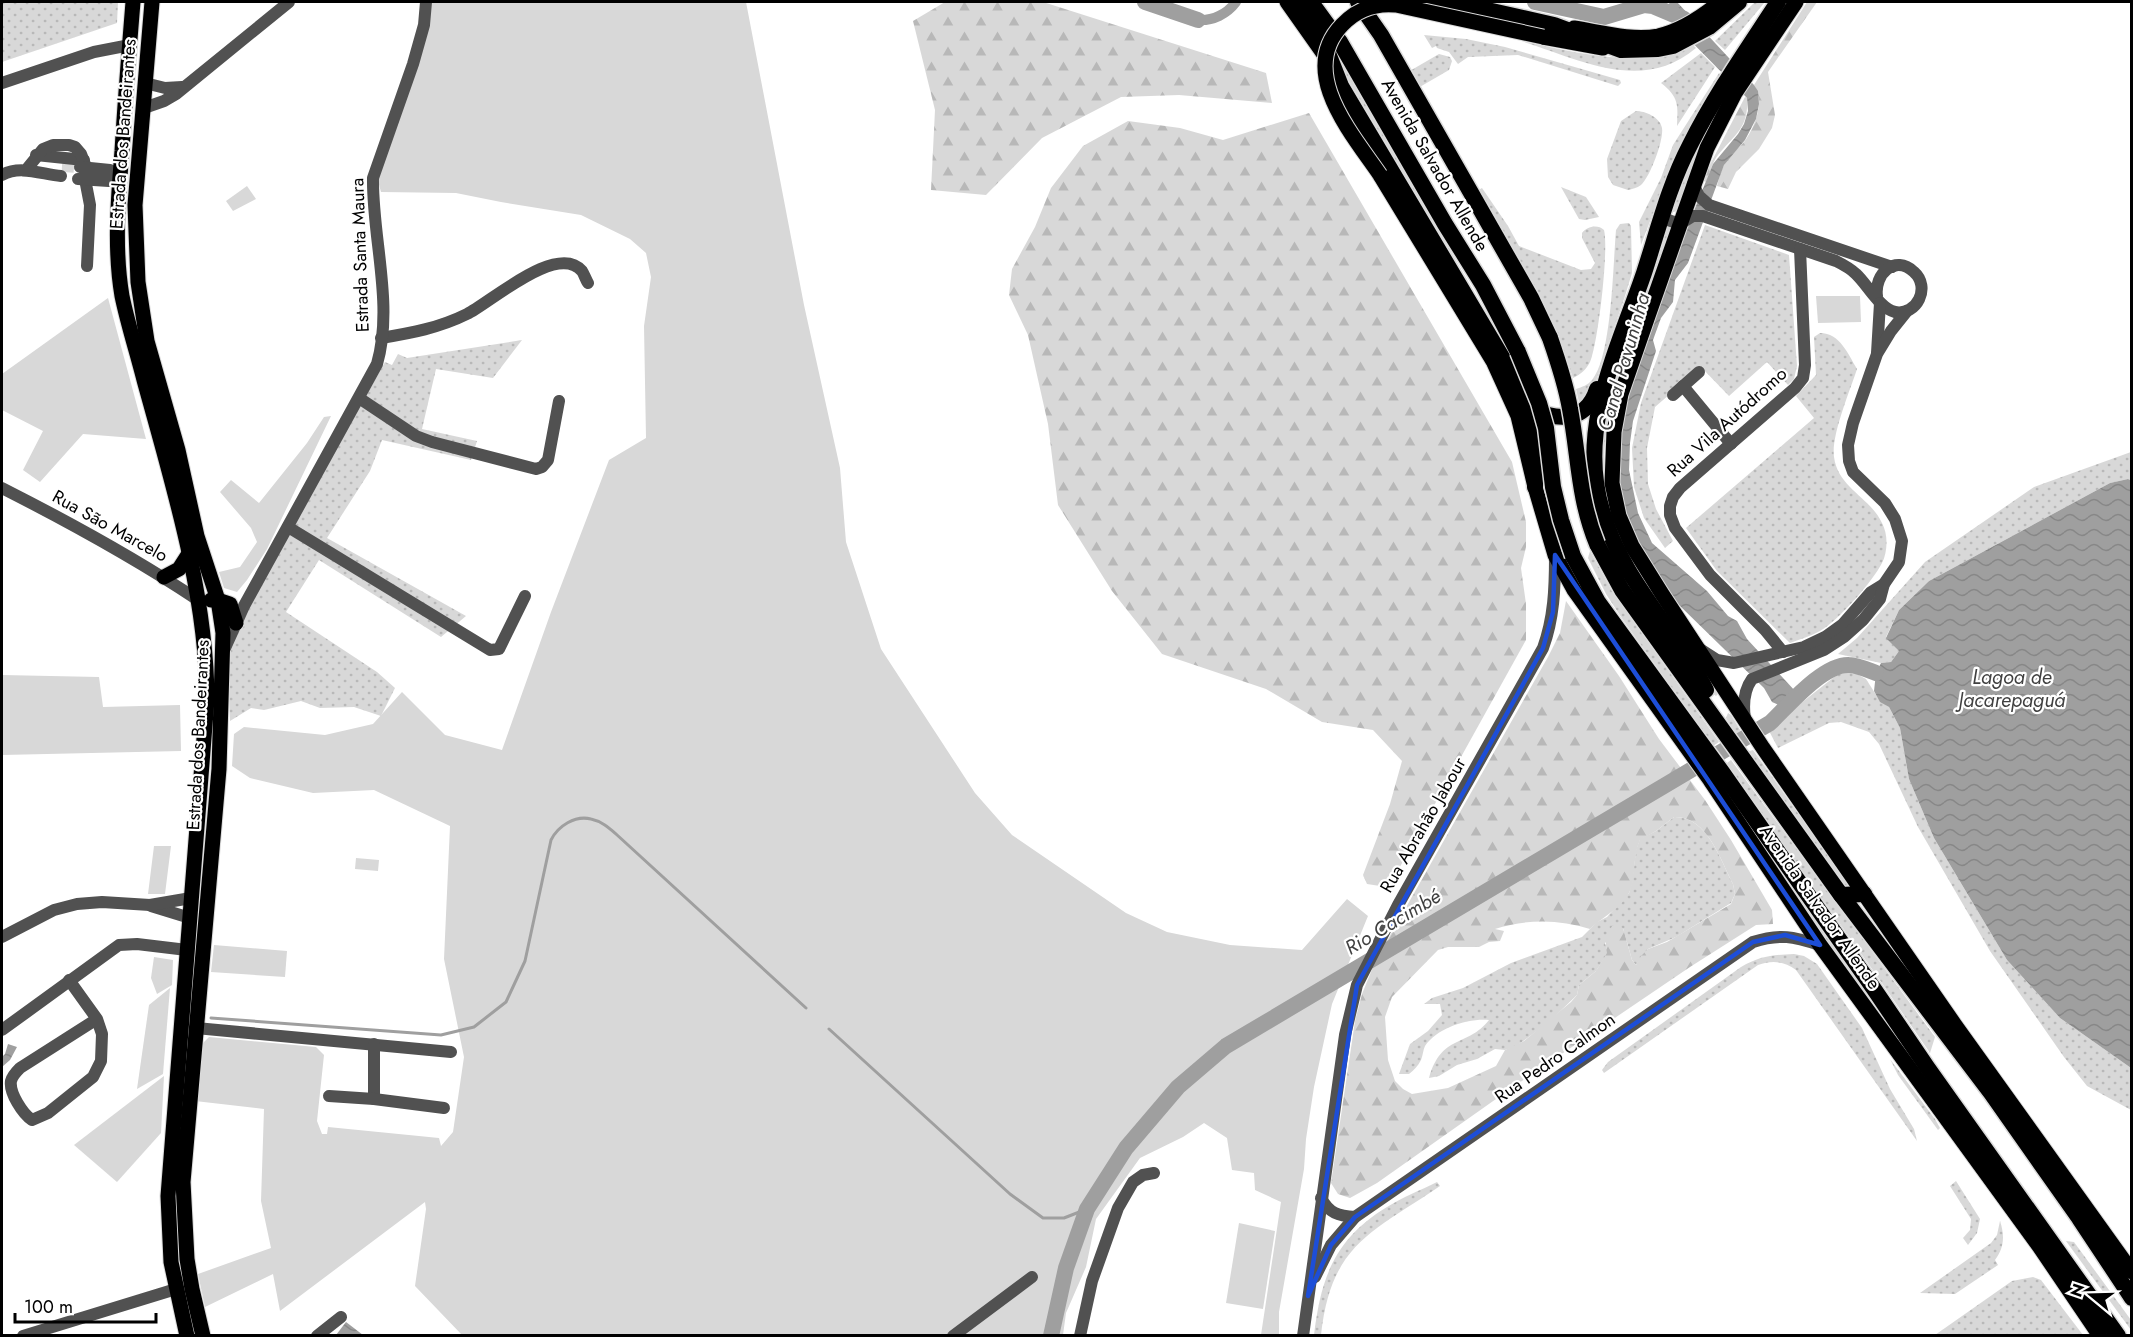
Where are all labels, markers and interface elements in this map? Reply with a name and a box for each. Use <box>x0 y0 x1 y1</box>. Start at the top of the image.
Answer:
street label: Estrada dos Bandeirantes <box>103 38 143 230</box>
street label: Avenida Salvador Allende <box>1375 74 1495 256</box>
street label: Estrada Santa Maura <box>344 177 376 333</box>
water label: Canal Pavuninha <box>1590 290 1658 434</box>
street label: Rua Vila Autódromo <box>1661 361 1793 483</box>
street label: Rua São Marcelo <box>48 484 173 569</box>
street label: Estrada dos Bandeirantes <box>180 639 216 831</box>
water label: Lagoa de Jacarepaguá <box>1955 663 2065 715</box>
street label: Rua Abrahão Jabour <box>1374 752 1473 898</box>
street label: Avenida Salvador Allende <box>1753 819 1887 995</box>
water label: Rio Cacimbé <box>1339 881 1447 962</box>
street label: Rua Pedro Calmon <box>1489 1007 1621 1109</box>
north arrow <box>2061 1265 2121 1325</box>
text: N <box>2064 1281 2090 1300</box>
scale bar <box>15 1286 156 1324</box>
text: 100 m <box>24 1294 73 1320</box>

